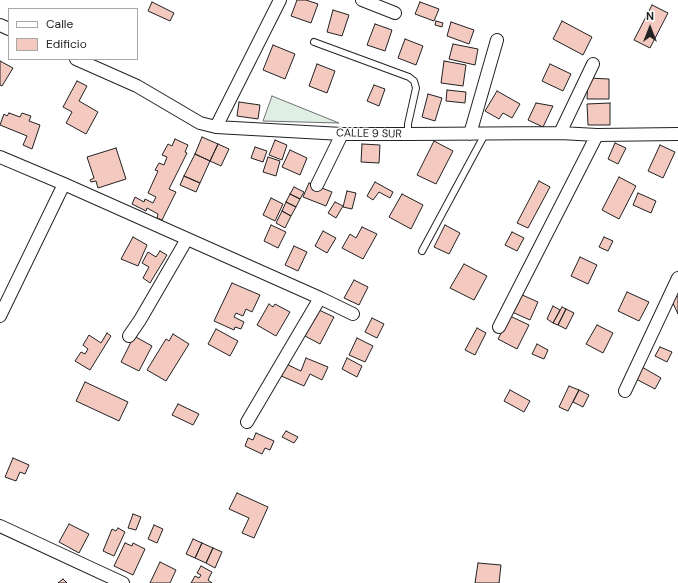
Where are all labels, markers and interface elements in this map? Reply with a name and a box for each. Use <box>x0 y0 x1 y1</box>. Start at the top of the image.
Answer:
legend <box>8 8 138 60</box>
north arrow <box>630 8 670 48</box>
text: N <box>646 9 654 23</box>
text: Calle <box>46 16 73 32</box>
text: Edificio <box>46 36 87 52</box>
street label: CALLE 9 SUR <box>336 127 402 141</box>

